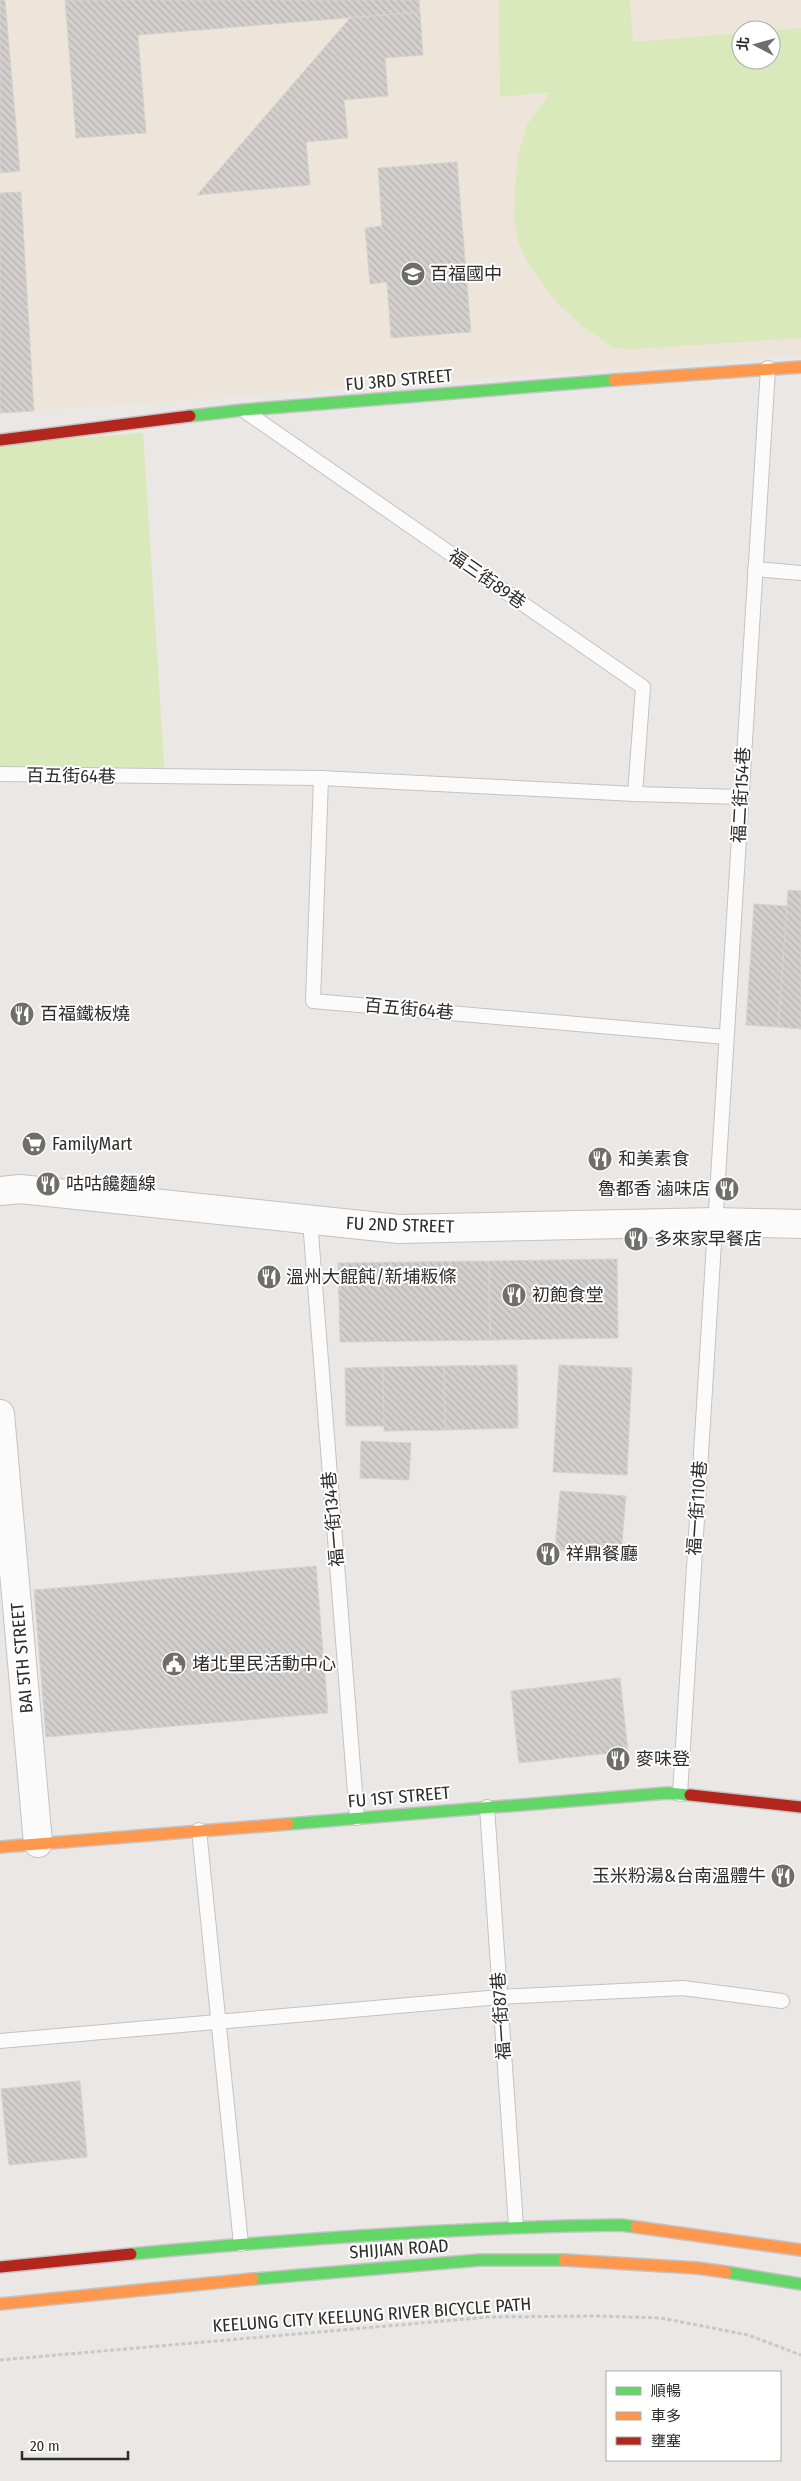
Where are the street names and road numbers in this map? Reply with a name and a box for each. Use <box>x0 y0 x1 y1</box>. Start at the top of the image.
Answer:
street label: FU 3RD STREET <box>345 364 454 396</box>
street label: 福三街89巷 <box>444 544 530 614</box>
street label: 福二街154巷 <box>728 746 754 844</box>
street label: 百五街64巷 <box>26 764 116 788</box>
street label: 百五街64巷 <box>363 994 455 1024</box>
street label: FU 2ND STREET <box>346 1212 455 1238</box>
street label: 福一街110巷 <box>683 1460 711 1556</box>
street label: 福一街134巷 <box>318 1470 348 1568</box>
street label: BAI 5TH STREET <box>6 1601 38 1714</box>
street label: FU 1ST STREET <box>347 1782 452 1812</box>
street label: 福一街87巷 <box>487 1971 515 2061</box>
street label: SHIJIAN ROAD <box>349 2235 449 2263</box>
street label: KEELUNG CITY KEELUNG RIVER BICYCLE PATH <box>212 2293 532 2337</box>

